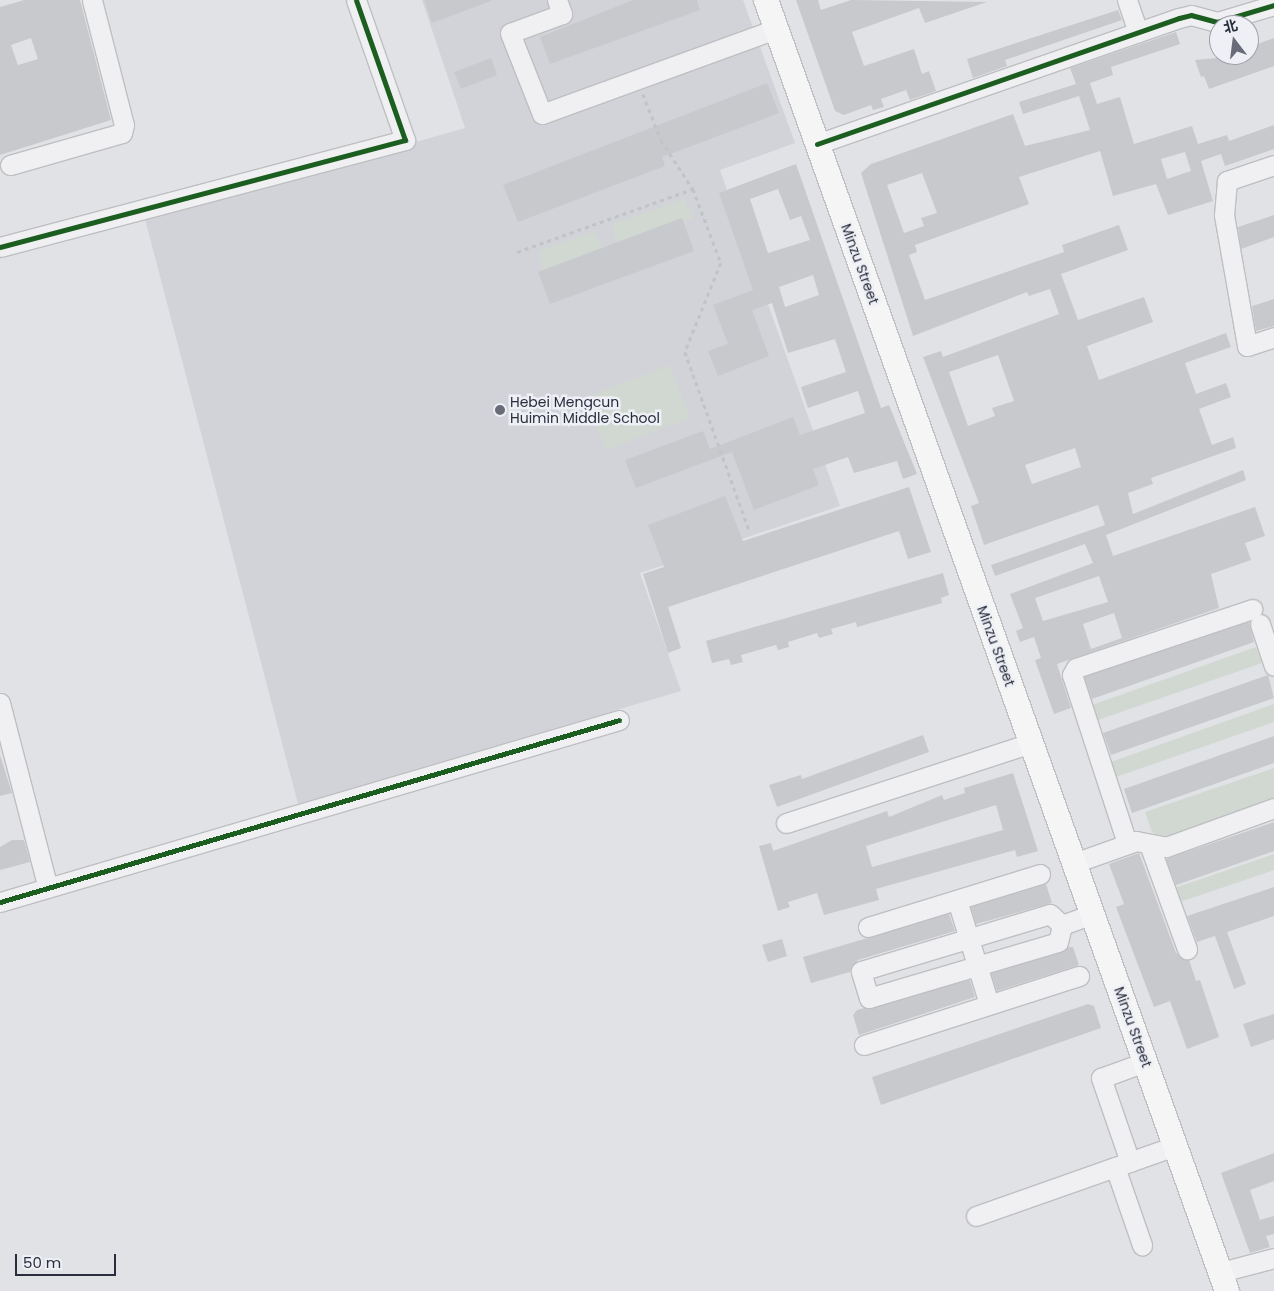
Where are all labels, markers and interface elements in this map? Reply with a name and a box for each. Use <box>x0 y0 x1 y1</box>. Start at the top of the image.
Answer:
north arrow <box>1209 15 1259 65</box>
text: 北 <box>1221 15 1240 38</box>
street label: Minzu Street <box>838 221 882 307</box>
place label: Hebei Mengcun Huimin Middle School <box>510 394 660 427</box>
marker: Hebei Mengcun Huimin Middle School <box>494 404 506 416</box>
street label: Minzu Street <box>974 603 1018 689</box>
street label: Minzu Street <box>1111 984 1155 1070</box>
scale bar <box>18 1244 119 1276</box>
text: 50 m <box>23 1252 61 1273</box>

